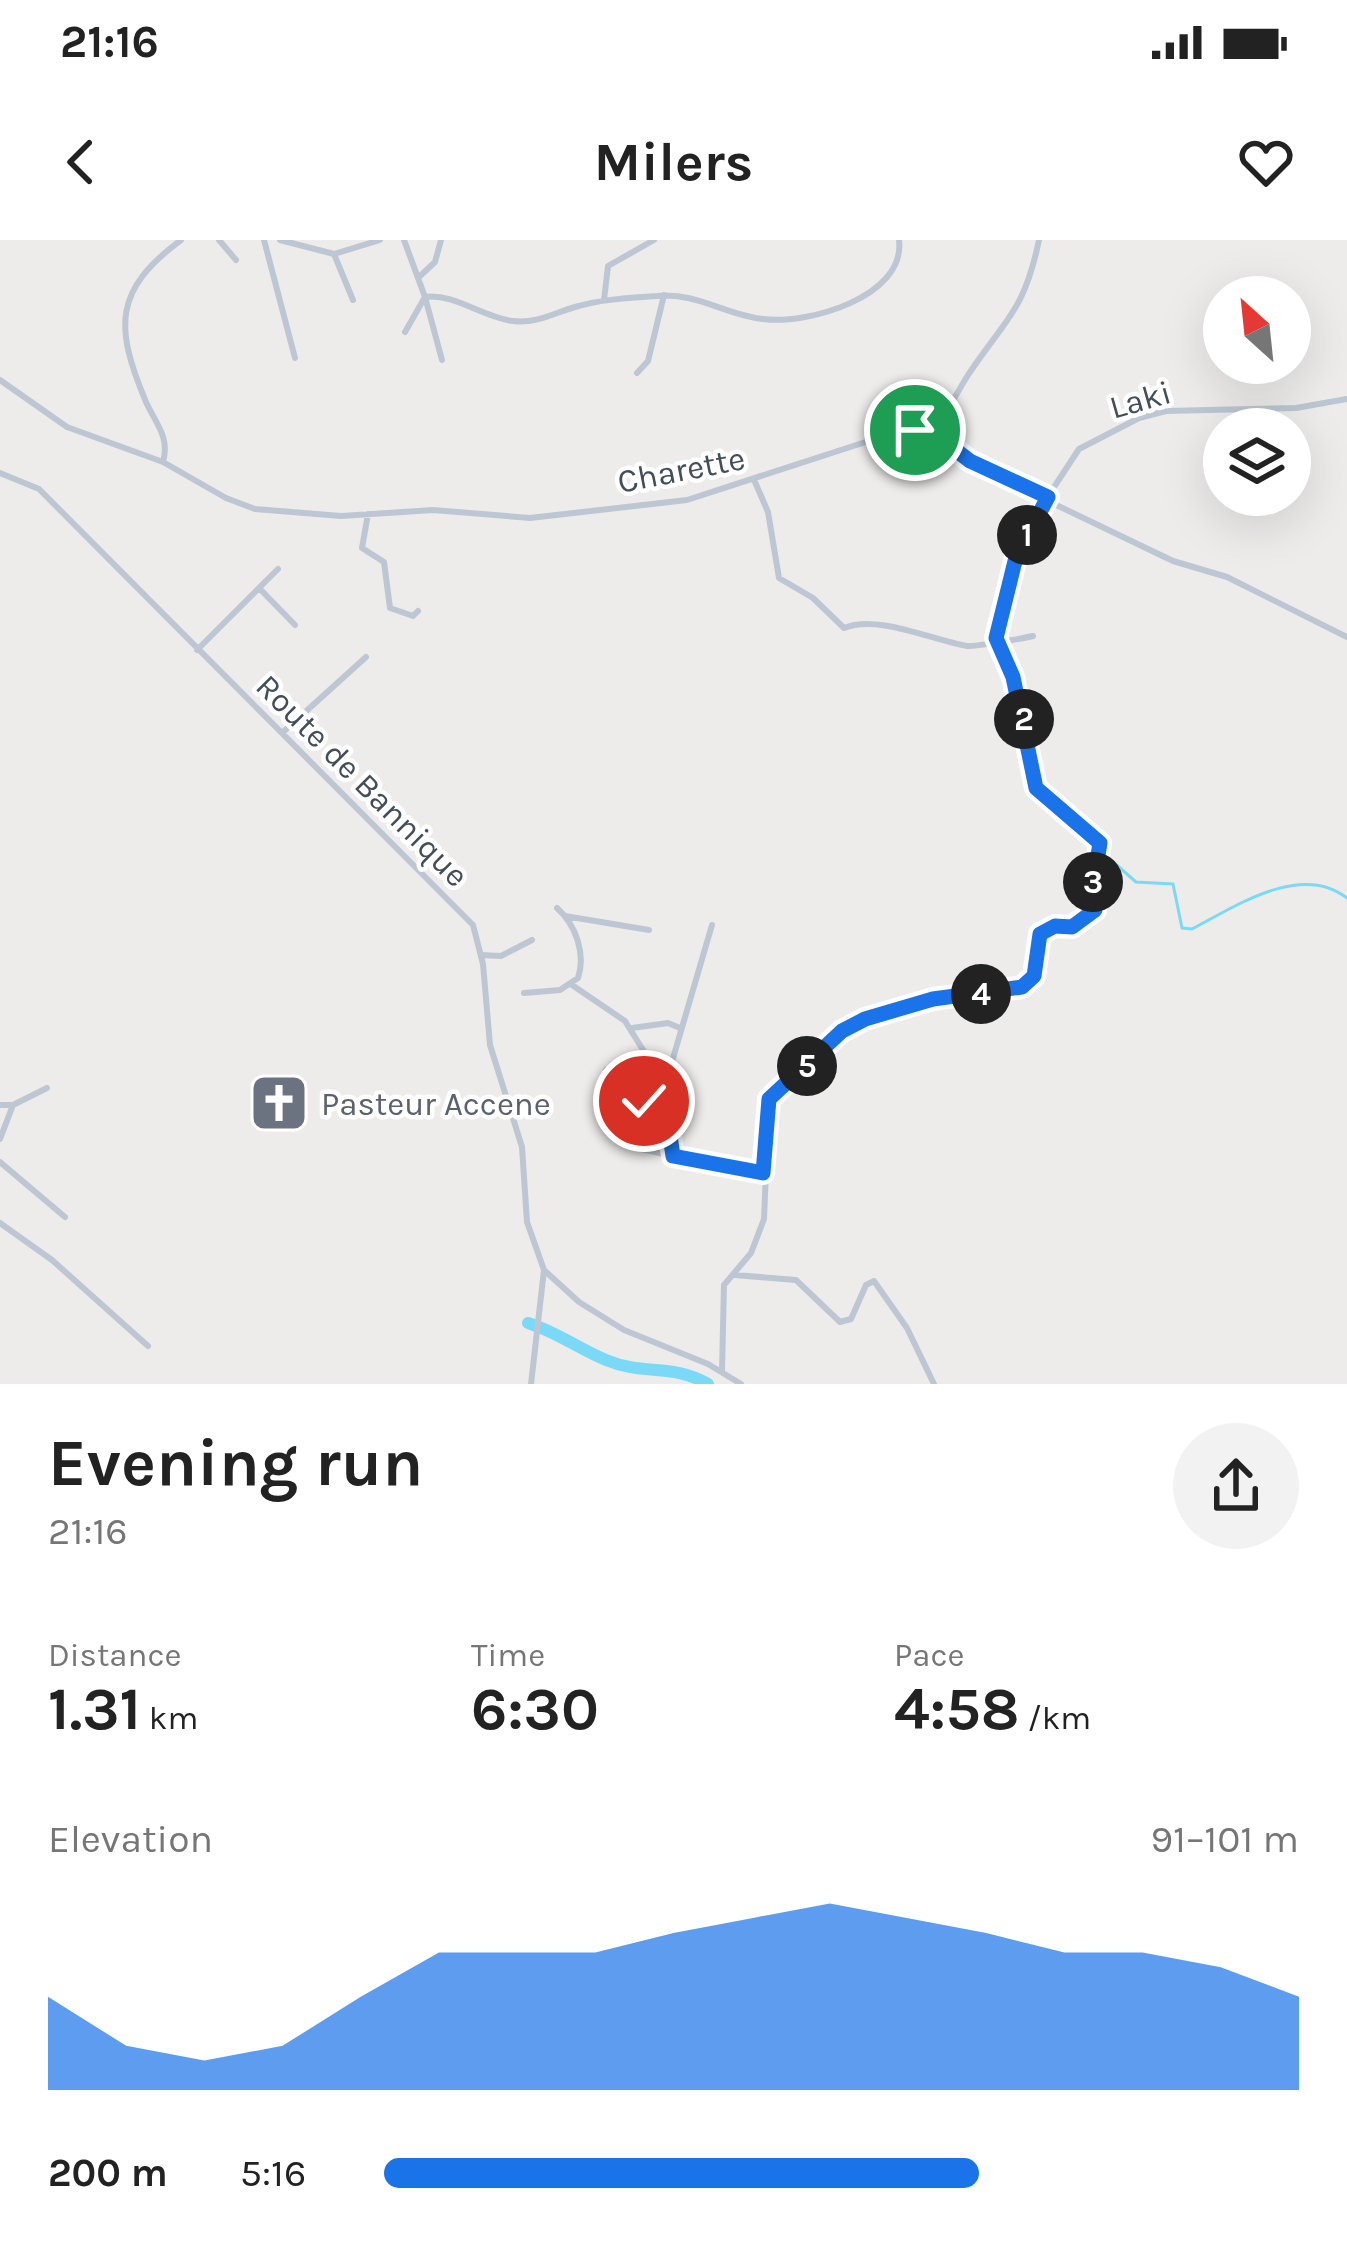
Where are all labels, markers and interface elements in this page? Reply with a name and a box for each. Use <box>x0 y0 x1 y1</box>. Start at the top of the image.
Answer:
text: 21:16 <box>60 16 159 68</box>
icon: back <box>48 129 114 195</box>
icon: heart <box>1233 129 1299 195</box>
text: Milers <box>594 130 753 194</box>
north arrow <box>1203 276 1311 384</box>
map controls <box>1203 276 1311 516</box>
street label: Laki <box>1105 373 1175 427</box>
pin <box>864 379 966 481</box>
icon: arrive <box>882 397 948 463</box>
button: layers <box>1203 408 1311 516</box>
street label: Charette <box>614 439 748 501</box>
pin: 1 <box>997 505 1057 565</box>
text: 1 <box>1021 516 1033 554</box>
street label: Route de Bannique <box>248 667 476 895</box>
pin: 2 <box>994 689 1054 749</box>
text: 2 <box>1014 700 1034 738</box>
pin: 3 <box>1063 852 1123 912</box>
text: 3 <box>1083 863 1103 901</box>
pin: 4 <box>951 964 1011 1024</box>
text: 4 <box>971 975 991 1013</box>
pin: 5 <box>777 1036 837 1096</box>
text: 5 <box>797 1047 817 1085</box>
pin <box>593 1050 695 1152</box>
icon: check <box>611 1068 677 1134</box>
church icon: Pasteur Accene <box>248 1072 310 1134</box>
place label: Pasteur Accene <box>321 1085 551 1123</box>
button: share <box>1173 1423 1299 1549</box>
text: Evening run <box>48 1424 423 1502</box>
text: 21:16 <box>48 1508 128 1554</box>
text: Distance <box>48 1636 181 1674</box>
text: Time <box>471 1636 545 1674</box>
text: Pace <box>894 1636 964 1674</box>
text: 1.31 <box>48 1674 141 1744</box>
text: 6:30 <box>471 1674 599 1744</box>
text: 4:58 <box>894 1674 1020 1744</box>
text: km <box>141 1699 198 1737</box>
text: /km <box>1020 1699 1091 1737</box>
text: Elevation <box>48 1816 213 1862</box>
text: 91–101 m <box>1150 1816 1299 1862</box>
text: 200 m <box>48 2150 168 2196</box>
text: 5:16 <box>240 2150 306 2196</box>

